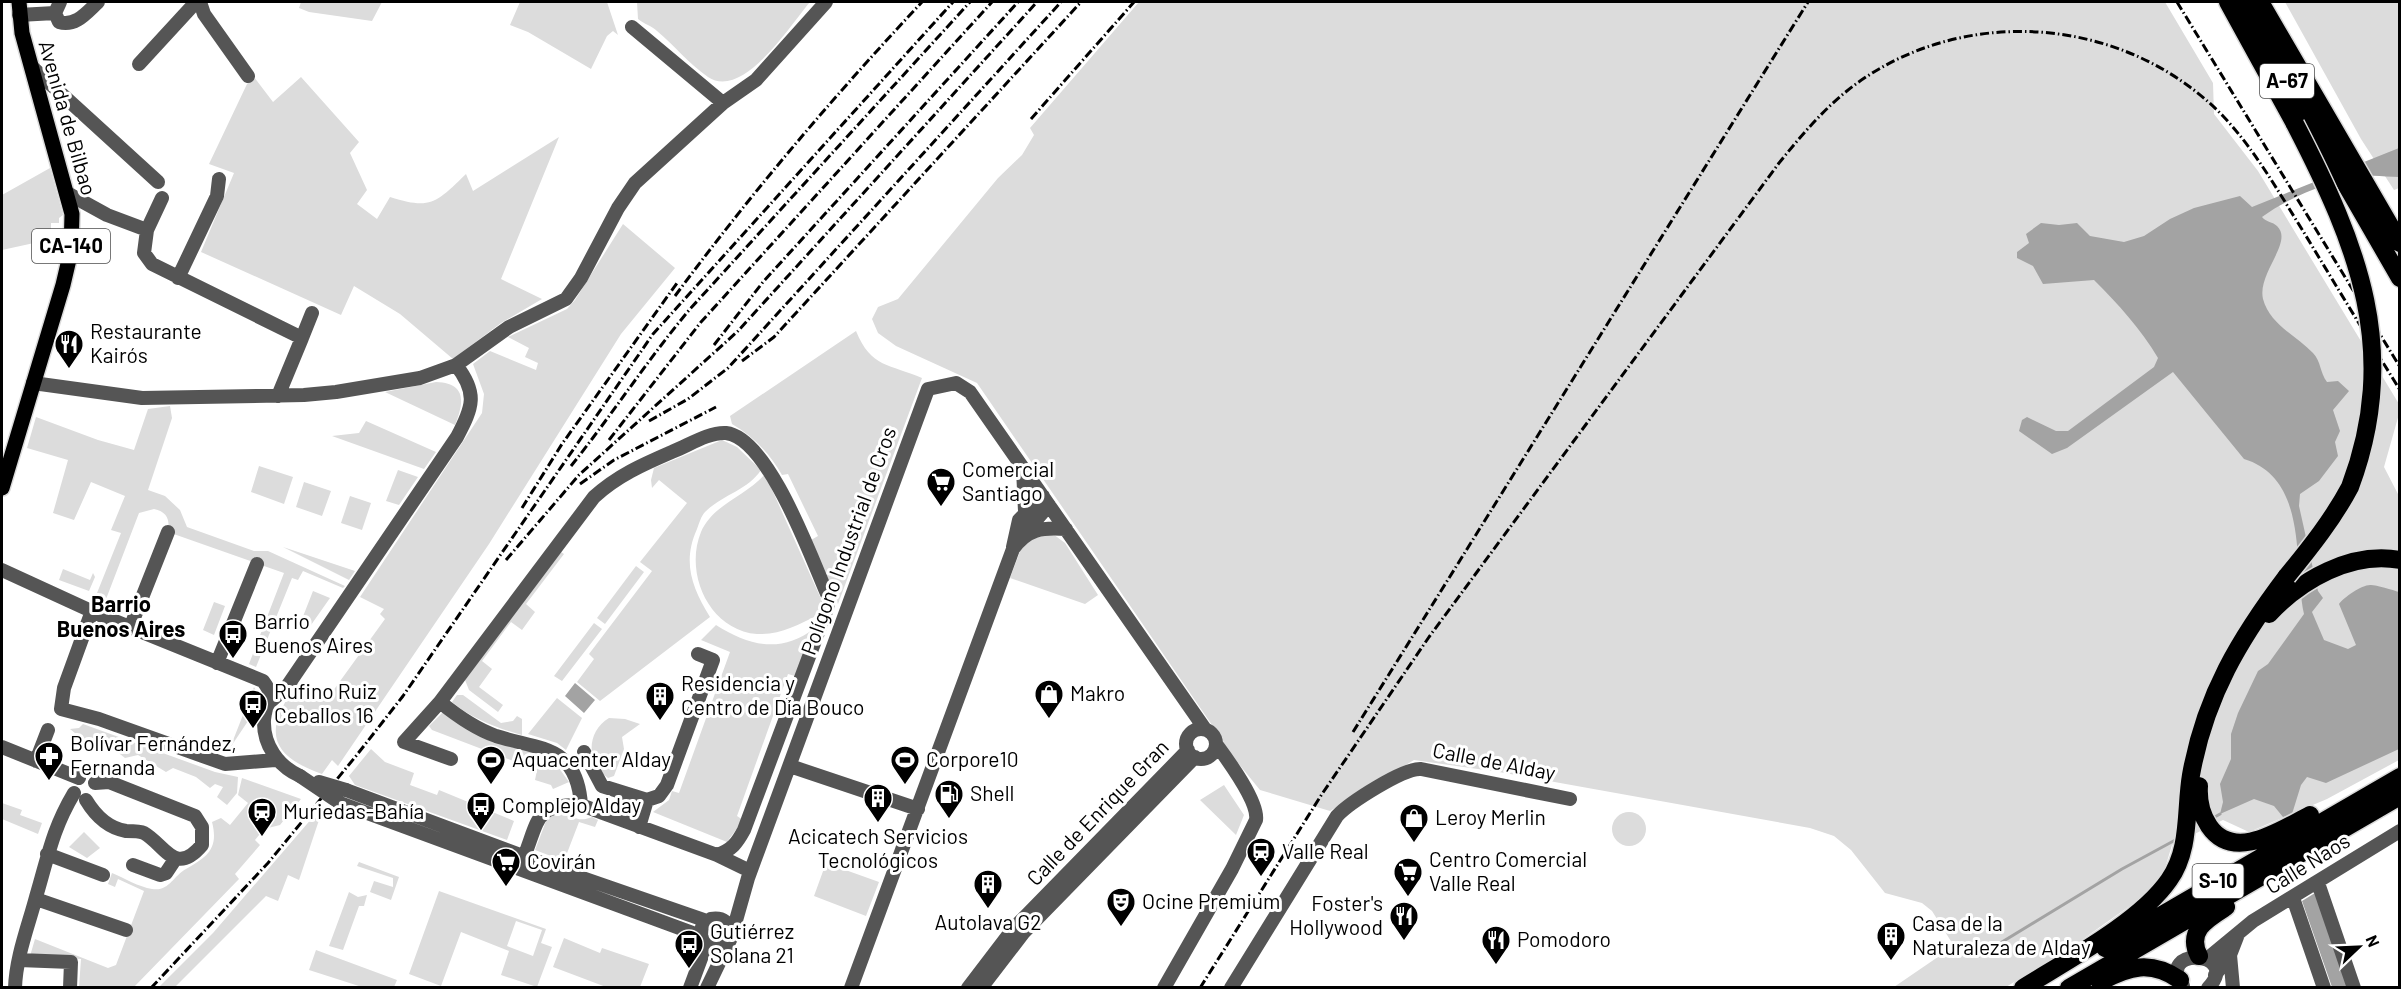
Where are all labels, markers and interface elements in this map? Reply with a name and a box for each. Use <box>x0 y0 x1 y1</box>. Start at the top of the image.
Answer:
street label: Avenida de Bilbao <box>34 37 102 198</box>
road number: A-67 <box>2260 64 2314 98</box>
road number: CA-140 <box>32 229 110 263</box>
place label: Restaurante Kairós <box>90 318 202 367</box>
restaurant icon: Restaurante Kairós <box>53 328 85 370</box>
street label: Polígono Industrial de Cros <box>795 423 901 658</box>
place label: Comercial Santiago <box>962 456 1054 505</box>
supermarket icon: Comercial Santiago <box>925 466 957 508</box>
district label: Barrio Buenos Aires <box>57 590 185 641</box>
place label: Barrio Buenos Aires <box>254 608 373 657</box>
bus stop icon: Barrio Buenos Aires <box>217 618 249 660</box>
place label: Residencia y Centro de Día Bouco <box>681 670 864 719</box>
place label: Rufino Ruiz Ceballos 16 <box>274 678 377 727</box>
shop icon: Makro <box>1033 678 1065 720</box>
building icon: Residencia y Centro de Día Bouco <box>644 680 676 722</box>
place label: Makro <box>1070 680 1125 705</box>
bus stop icon: Rufino Ruiz Ceballos 16 <box>237 688 269 730</box>
place label: Bolívar Fernández, Fernanda <box>70 730 237 779</box>
street label: Calle de Enrique Gran <box>1021 734 1173 890</box>
street label: Calle de Alday <box>1431 736 1558 785</box>
pharmacy icon: Bolívar Fernández, Fernanda <box>33 740 65 782</box>
sports icon: Aquacenter Alday <box>475 744 507 786</box>
sports icon: Corpore10 <box>889 744 921 786</box>
place label: Aquacenter Alday <box>512 746 671 771</box>
place label: Corpore10 <box>926 746 1019 771</box>
fuel station icon: Shell <box>933 778 965 820</box>
place label: Shell <box>970 780 1014 805</box>
building icon: Acicatech Servicios Tecnológicos <box>862 782 894 824</box>
bus stop icon: Complejo Alday <box>465 790 497 832</box>
place label: Complejo Alday <box>502 792 642 817</box>
station icon: Muriedas-Bahía <box>246 796 278 838</box>
place label: Muriedas-Bahía <box>283 798 424 823</box>
shop icon: Leroy Merlin <box>1398 802 1430 844</box>
place label: Leroy Merlin <box>1435 804 1546 829</box>
place label: Acicatech Servicios Tecnológicos <box>788 823 968 872</box>
street label: Calle Naos <box>2260 827 2354 898</box>
station icon: Valle Real <box>1245 836 1277 878</box>
place label: Valle Real <box>1282 838 1369 863</box>
supermarket icon: Covirán <box>490 846 522 888</box>
place label: Centro Comercial Valle Real <box>1429 846 1587 895</box>
place label: Covirán <box>527 848 596 873</box>
supermarket icon: Centro Comercial Valle Real <box>1392 856 1424 898</box>
road number: S-10 <box>2192 864 2244 898</box>
building icon: Autolava G2 <box>972 868 1004 910</box>
theatre icon: Ocine Premium <box>1105 886 1137 928</box>
place label: Ocine Premium <box>1142 888 1280 913</box>
place label: Foster's Hollywood <box>1289 890 1383 939</box>
restaurant icon: Foster's Hollywood <box>1388 900 1420 942</box>
place label: Autolava G2 <box>934 909 1042 934</box>
place label: Casa de la Naturaleza de Alday <box>1912 910 2091 959</box>
north arrow <box>2329 917 2389 977</box>
place label: Gutiérrez Solana 21 <box>710 918 794 967</box>
building icon: Casa de la Naturaleza de Alday <box>1875 920 1907 962</box>
restaurant icon: Pomodoro <box>1480 924 1512 966</box>
place label: Pomodoro <box>1517 926 1611 951</box>
bus stop icon: Gutiérrez Solana 21 <box>673 928 705 970</box>
text: N <box>2362 932 2384 950</box>

